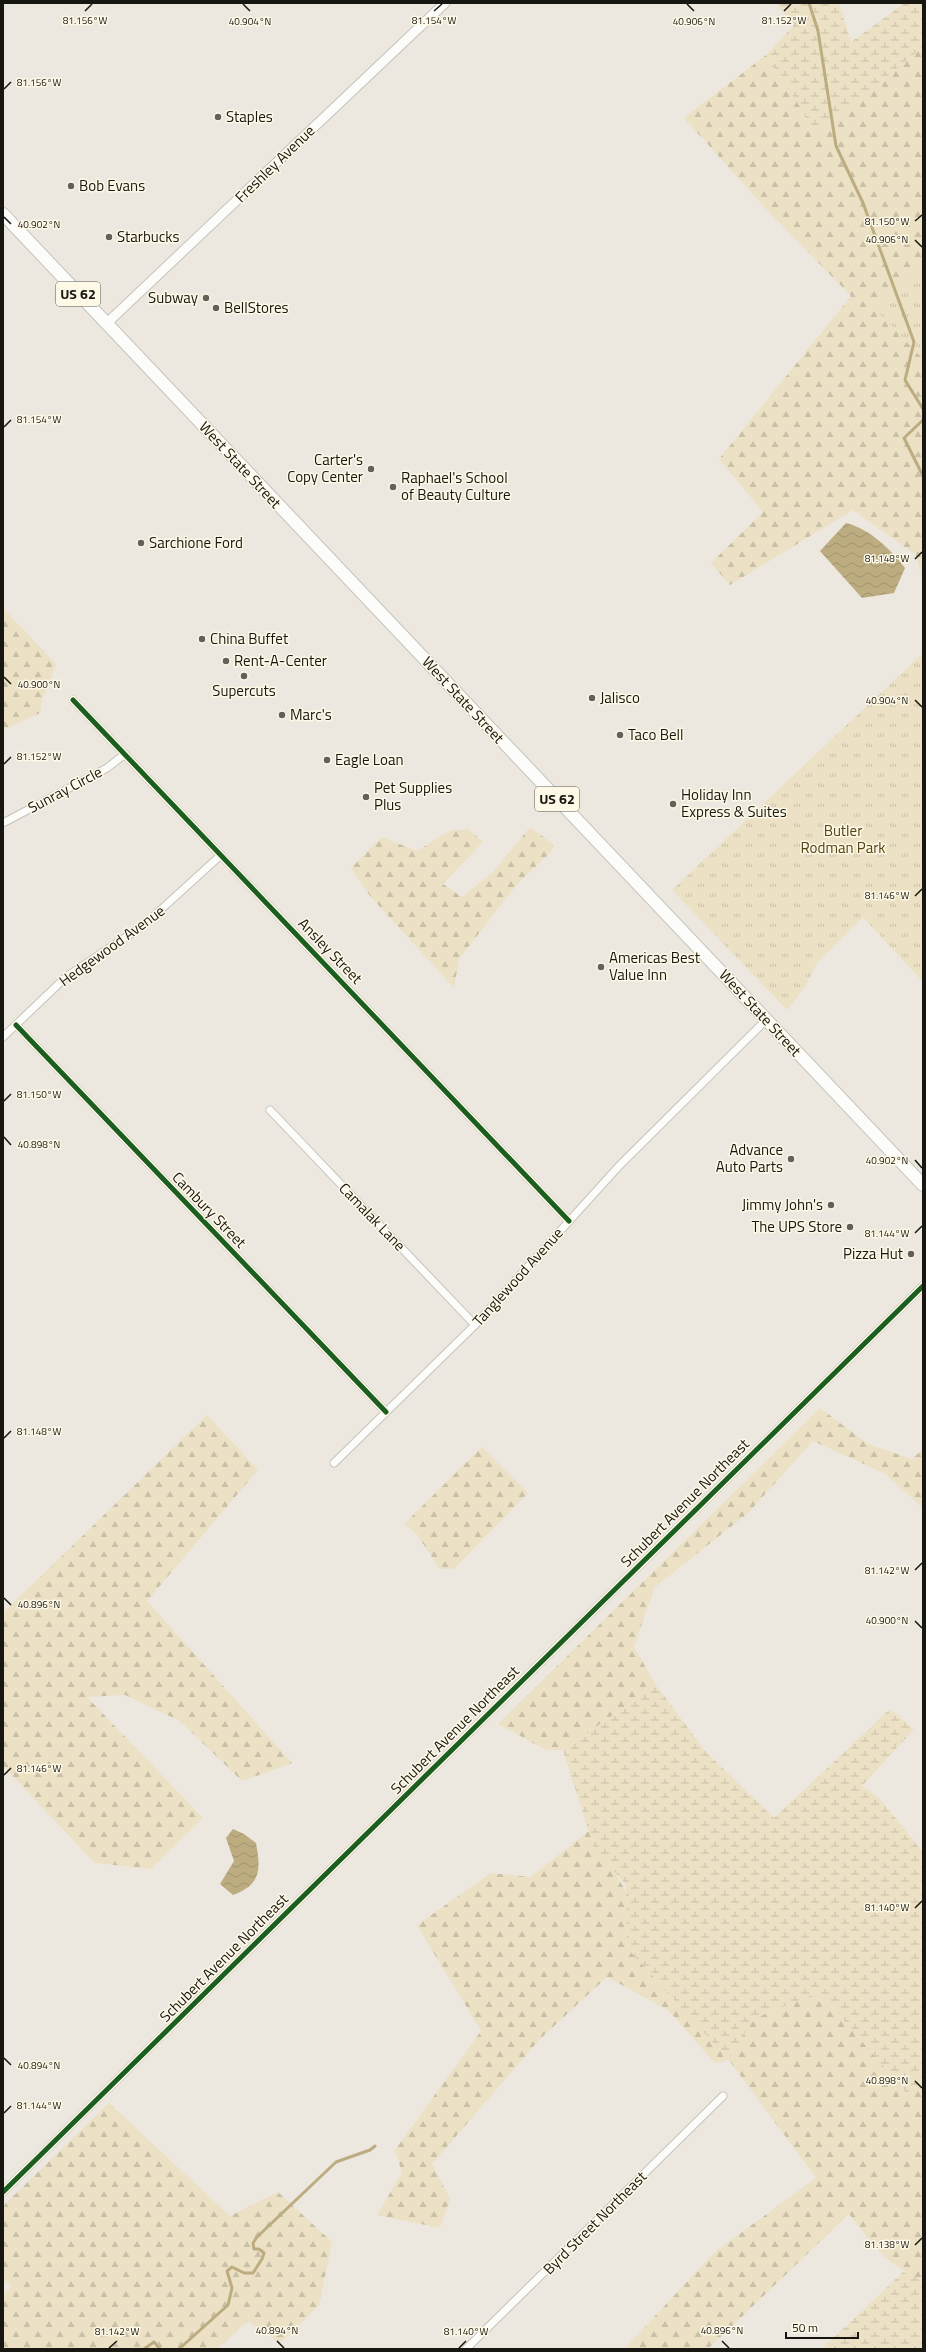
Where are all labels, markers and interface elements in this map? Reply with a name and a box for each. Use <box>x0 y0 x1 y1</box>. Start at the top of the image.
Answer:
text: 81.156°W <box>63 13 107 28</box>
text: 81.154°W <box>412 13 456 28</box>
text: 81.152°W <box>762 13 806 28</box>
text: 40.904°N <box>229 14 271 29</box>
text: 40.906°N <box>673 14 715 29</box>
text: 81.156°W <box>17 75 61 90</box>
place label: Staples <box>226 105 273 128</box>
marker: Staples <box>213 112 223 122</box>
street label: Freshley Avenue <box>229 119 320 208</box>
place label: Bob Evans <box>79 174 145 197</box>
marker: Bob Evans <box>66 181 76 191</box>
text: 81.150°W <box>865 214 909 229</box>
text: 40.902°N <box>18 217 60 232</box>
place label: Starbucks <box>117 225 180 248</box>
marker: Starbucks <box>104 232 114 242</box>
text: 40.906°N <box>866 232 908 247</box>
road number: US 62 <box>56 282 100 306</box>
place label: Subway <box>148 286 198 309</box>
marker: Subway <box>201 293 211 303</box>
place label: BellStores <box>224 296 289 319</box>
marker: BellStores <box>211 303 221 313</box>
text: 81.154°W <box>17 412 61 427</box>
street label: West State Street <box>194 416 287 514</box>
place label: Carter's Copy Center <box>287 448 363 488</box>
marker: Carter's Copy Center <box>366 464 376 474</box>
place label: Raphael's School of Beauty Culture <box>401 466 511 506</box>
marker: Raphael's School of Beauty Culture <box>388 482 398 492</box>
place label: Sarchione Ford <box>149 531 243 554</box>
marker: Sarchione Ford <box>136 538 146 548</box>
text: 81.148°W <box>865 551 909 566</box>
place label: China Buffet <box>210 627 289 650</box>
marker: China Buffet <box>197 634 207 644</box>
place label: Rent-A-Center <box>234 649 327 672</box>
street label: West State Street <box>417 651 510 749</box>
marker: Rent-A-Center <box>221 656 231 666</box>
marker: Supercuts <box>239 671 249 681</box>
text: 40.900°N <box>18 677 60 692</box>
place label: Supercuts <box>212 679 276 702</box>
place label: Jalisco <box>600 686 640 709</box>
marker: Jalisco <box>587 693 597 703</box>
text: 40.904°N <box>866 693 908 708</box>
place label: Marc's <box>290 703 332 726</box>
marker: Marc's <box>277 710 287 720</box>
place label: Taco Bell <box>628 723 684 746</box>
marker: Taco Bell <box>615 730 625 740</box>
place label: Eagle Loan <box>335 748 403 771</box>
text: 81.152°W <box>17 749 61 764</box>
marker: Eagle Loan <box>322 755 332 765</box>
street label: Sunray Circle <box>23 760 106 819</box>
place label: Pet Supplies Plus <box>374 776 452 816</box>
place label: Holiday Inn Express & Suites <box>681 783 787 823</box>
road number: US 62 <box>535 787 579 811</box>
marker: Pet Supplies Plus <box>361 792 371 802</box>
marker: Holiday Inn Express & Suites <box>668 799 678 809</box>
park label: Butler Rodman Park <box>800 819 886 859</box>
text: 81.146°W <box>865 888 909 903</box>
street label: Hedgewood Avenue <box>54 899 169 992</box>
street label: Ansley Street <box>293 912 368 989</box>
place label: Americas Best Value Inn <box>609 946 701 986</box>
marker: Americas Best Value Inn <box>596 962 606 972</box>
street label: West State Street <box>714 964 807 1062</box>
text: 81.150°W <box>17 1087 61 1102</box>
text: 40.898°N <box>18 1137 60 1152</box>
place label: Advance Auto Parts <box>716 1138 783 1178</box>
text: 40.902°N <box>866 1153 908 1168</box>
marker: Advance Auto Parts <box>786 1154 796 1164</box>
street label: Cambury Street <box>167 1166 252 1254</box>
street label: Camalak Lane <box>334 1177 411 1256</box>
place label: Jimmy John's <box>742 1193 823 1216</box>
marker: Jimmy John's <box>826 1200 836 1210</box>
place label: The UPS Store <box>751 1215 842 1238</box>
street label: Tanglewood Avenue <box>467 1222 568 1331</box>
marker: The UPS Store <box>845 1222 855 1232</box>
text: 81.144°W <box>865 1226 909 1241</box>
place label: Pizza Hut <box>843 1242 904 1265</box>
marker: Pizza Hut <box>906 1249 916 1259</box>
text: 81.148°W <box>17 1424 61 1439</box>
street label: Schubert Avenue Northeast <box>615 1432 755 1572</box>
text: 81.142°W <box>865 1563 909 1578</box>
text: 40.896°N <box>18 1597 60 1612</box>
text: 40.900°N <box>866 1613 908 1628</box>
street label: Schubert Avenue Northeast <box>385 1659 525 1799</box>
text: 81.146°W <box>17 1761 61 1776</box>
street label: Schubert Avenue Northeast <box>154 1887 294 2027</box>
text: 81.140°W <box>865 1900 909 1915</box>
text: 40.894°N <box>18 2058 60 2073</box>
text: 40.898°N <box>866 2073 908 2088</box>
text: 81.144°W <box>17 2098 61 2113</box>
street label: Byrd Street Northeast <box>538 2165 652 2280</box>
text: 81.138°W <box>865 2237 909 2252</box>
scale bar <box>786 2314 858 2340</box>
text: 50 m <box>792 2318 818 2337</box>
text: 40.894°N <box>256 2323 298 2338</box>
text: 40.896°N <box>701 2323 743 2338</box>
text: 81.142°W <box>95 2324 139 2339</box>
text: 81.140°W <box>444 2324 488 2339</box>

